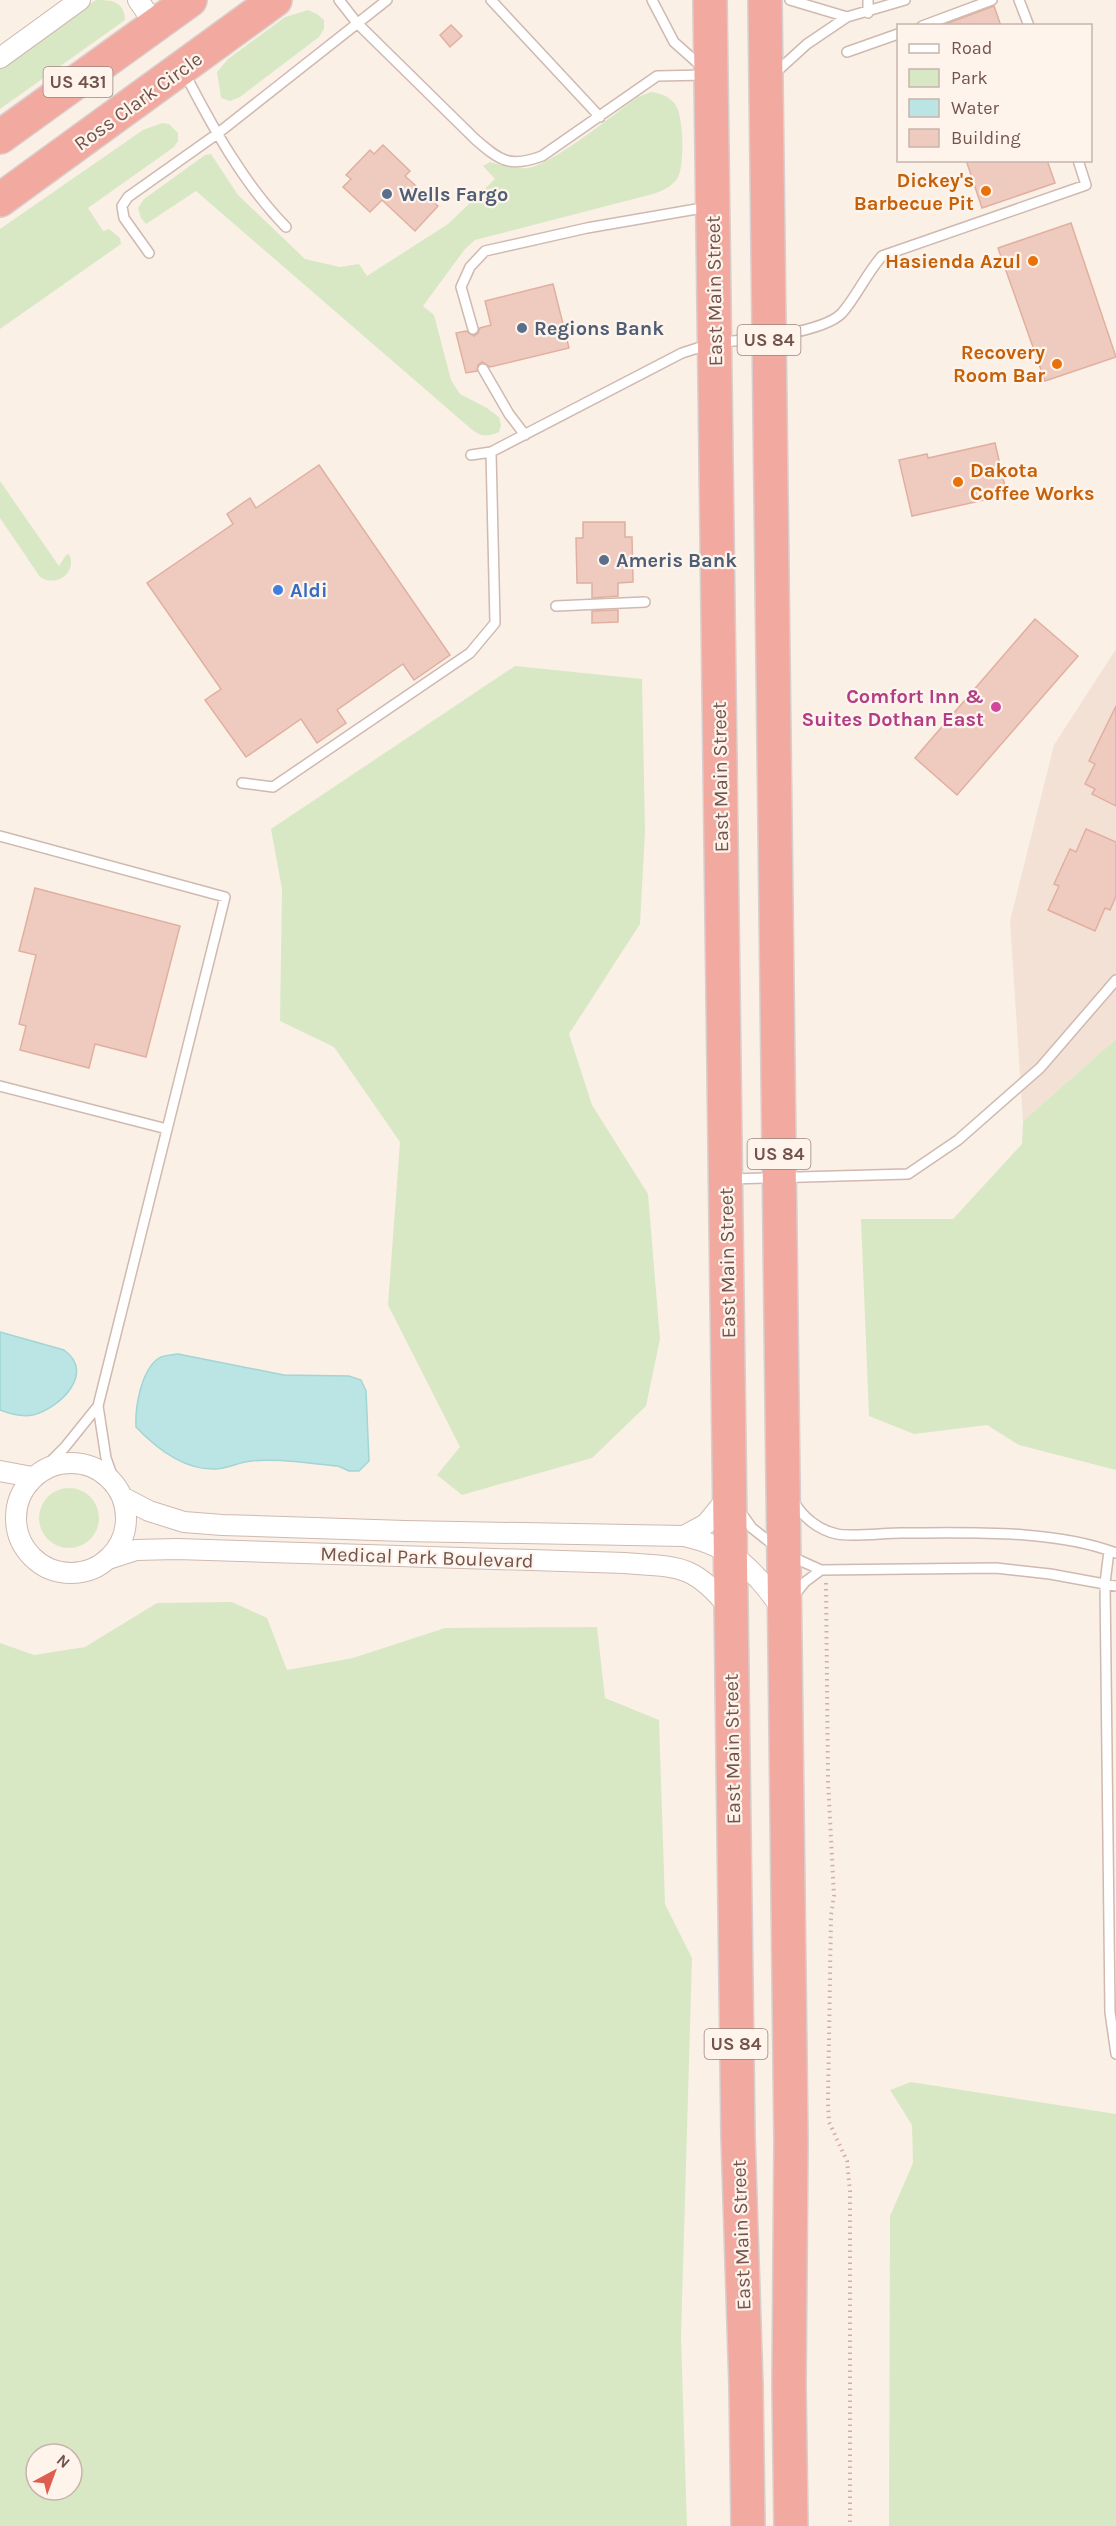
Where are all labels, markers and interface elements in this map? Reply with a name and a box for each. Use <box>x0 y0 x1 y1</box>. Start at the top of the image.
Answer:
legend <box>897 24 1092 162</box>
text: Road <box>951 37 992 59</box>
street label: Ross Clark Circle <box>70 47 207 156</box>
road number: US 431 <box>44 67 112 97</box>
text: Park <box>951 67 988 89</box>
text: Water <box>951 97 999 119</box>
text: Building <box>951 127 1021 149</box>
place label: Dickey's Barbecue Pit <box>854 169 974 215</box>
place label: Wells Fargo <box>399 183 508 206</box>
marker: Dickey's Barbecue Pit <box>979 184 993 198</box>
marker: Wells Fargo <box>380 187 394 201</box>
street label: East Main Street <box>702 215 727 367</box>
place label: Hasienda Azul <box>885 250 1021 273</box>
marker: Hasienda Azul <box>1026 254 1040 268</box>
place label: Regions Bank <box>534 317 664 340</box>
marker: Regions Bank <box>515 321 529 335</box>
road number: US 84 <box>738 325 800 355</box>
place label: Recovery Room Bar <box>953 341 1045 387</box>
marker: Recovery Room Bar <box>1050 357 1064 371</box>
place label: Dakota Coffee Works <box>970 459 1095 505</box>
marker: Dakota Coffee Works <box>951 475 965 489</box>
place label: Ameris Bank <box>616 549 737 572</box>
marker: Ameris Bank <box>597 553 611 567</box>
place label: Aldi <box>290 579 327 602</box>
marker: Aldi <box>271 583 285 597</box>
place label: Comfort Inn & Suites Dothan East <box>802 685 984 731</box>
marker: Comfort Inn & Suites Dothan East <box>989 700 1003 714</box>
street label: East Main Street <box>708 701 733 853</box>
road number: US 84 <box>748 1139 810 1169</box>
street label: East Main Street <box>715 1187 740 1339</box>
street label: Medical Park Boulevard <box>320 1542 534 1573</box>
street label: East Main Street <box>720 1673 745 1825</box>
road number: US 84 <box>704 2029 768 2059</box>
street label: East Main Street <box>727 2159 756 2311</box>
north arrow <box>24 2442 84 2502</box>
text: N <box>53 2450 74 2472</box>

